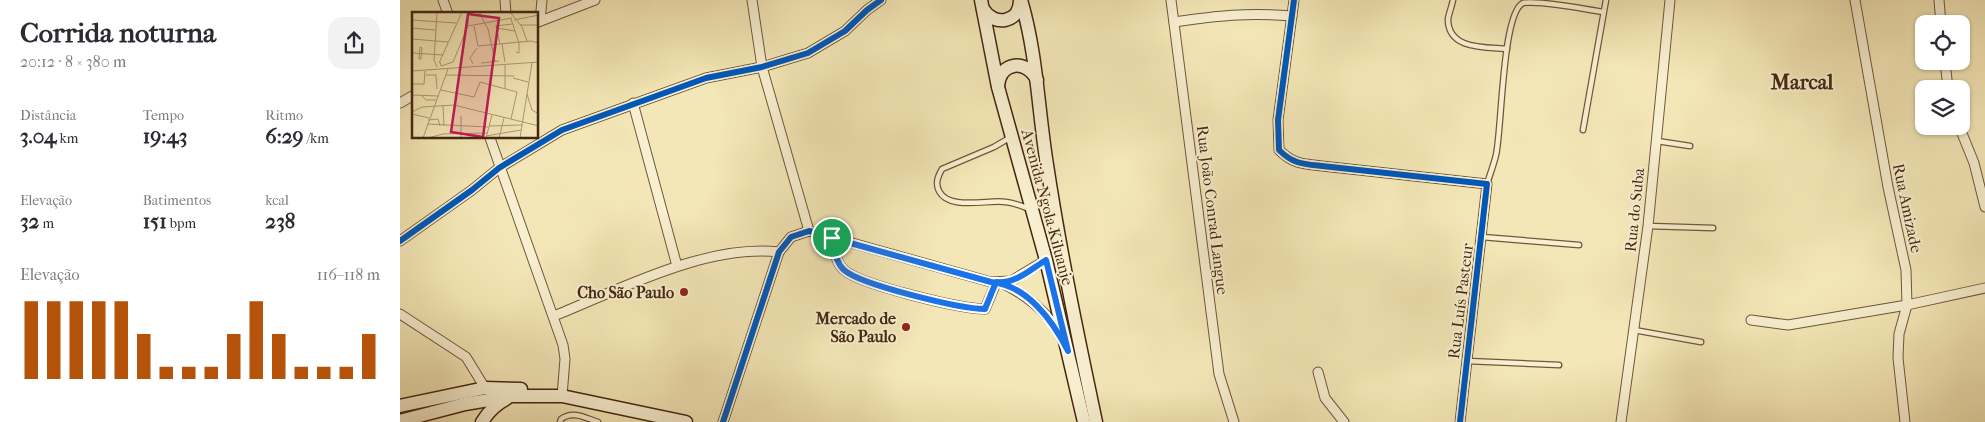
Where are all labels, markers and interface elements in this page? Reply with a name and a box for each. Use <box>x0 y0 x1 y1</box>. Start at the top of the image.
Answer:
inset map <box>412 12 539 139</box>
map controls <box>1915 15 1970 135</box>
button: locate <box>1915 15 1970 70</box>
text: Corrida noturna <box>20 16 216 49</box>
button: share <box>328 17 380 69</box>
text: 20:12 · 8 × 380 m <box>20 52 126 71</box>
district label: Marcal <box>1770 70 1833 94</box>
button: layers <box>1915 80 1970 135</box>
text: Distância <box>20 107 76 124</box>
text: Tempo <box>143 107 184 124</box>
text: Ritmo <box>265 107 303 124</box>
text: 3.04 <box>20 124 56 148</box>
text: 19:43 <box>143 124 187 148</box>
text: 6:29 <box>265 124 304 148</box>
street label: Rua João Conrad Langue <box>1193 124 1232 296</box>
street label: Avenida Ngola Kiluanje <box>1017 126 1078 287</box>
text: km <box>56 130 78 147</box>
text: /km <box>304 130 329 147</box>
street label: Rua Amizade <box>1889 162 1926 255</box>
street label: Rua do Suba <box>1621 166 1648 253</box>
text: Elevação <box>20 192 72 209</box>
text: Batimentos <box>143 192 211 209</box>
text: kcal <box>265 192 289 209</box>
text: 32 <box>20 209 39 233</box>
text: 151 <box>143 209 167 233</box>
text: 238 <box>265 209 295 233</box>
text: m <box>39 215 54 232</box>
text: bpm <box>167 215 196 232</box>
pin <box>811 217 853 259</box>
icon: arrive <box>818 224 846 252</box>
street label: Rua Luís Pasteur <box>1444 242 1477 360</box>
text: Elevação <box>20 265 80 284</box>
text: 116–118 m <box>317 265 380 284</box>
place label: Cho São Paulo <box>577 283 674 302</box>
marker: Cho São Paulo <box>678 286 690 298</box>
place label: Mercado de São Paulo <box>815 309 896 346</box>
marker: Mercado de São Paulo <box>900 321 912 333</box>

